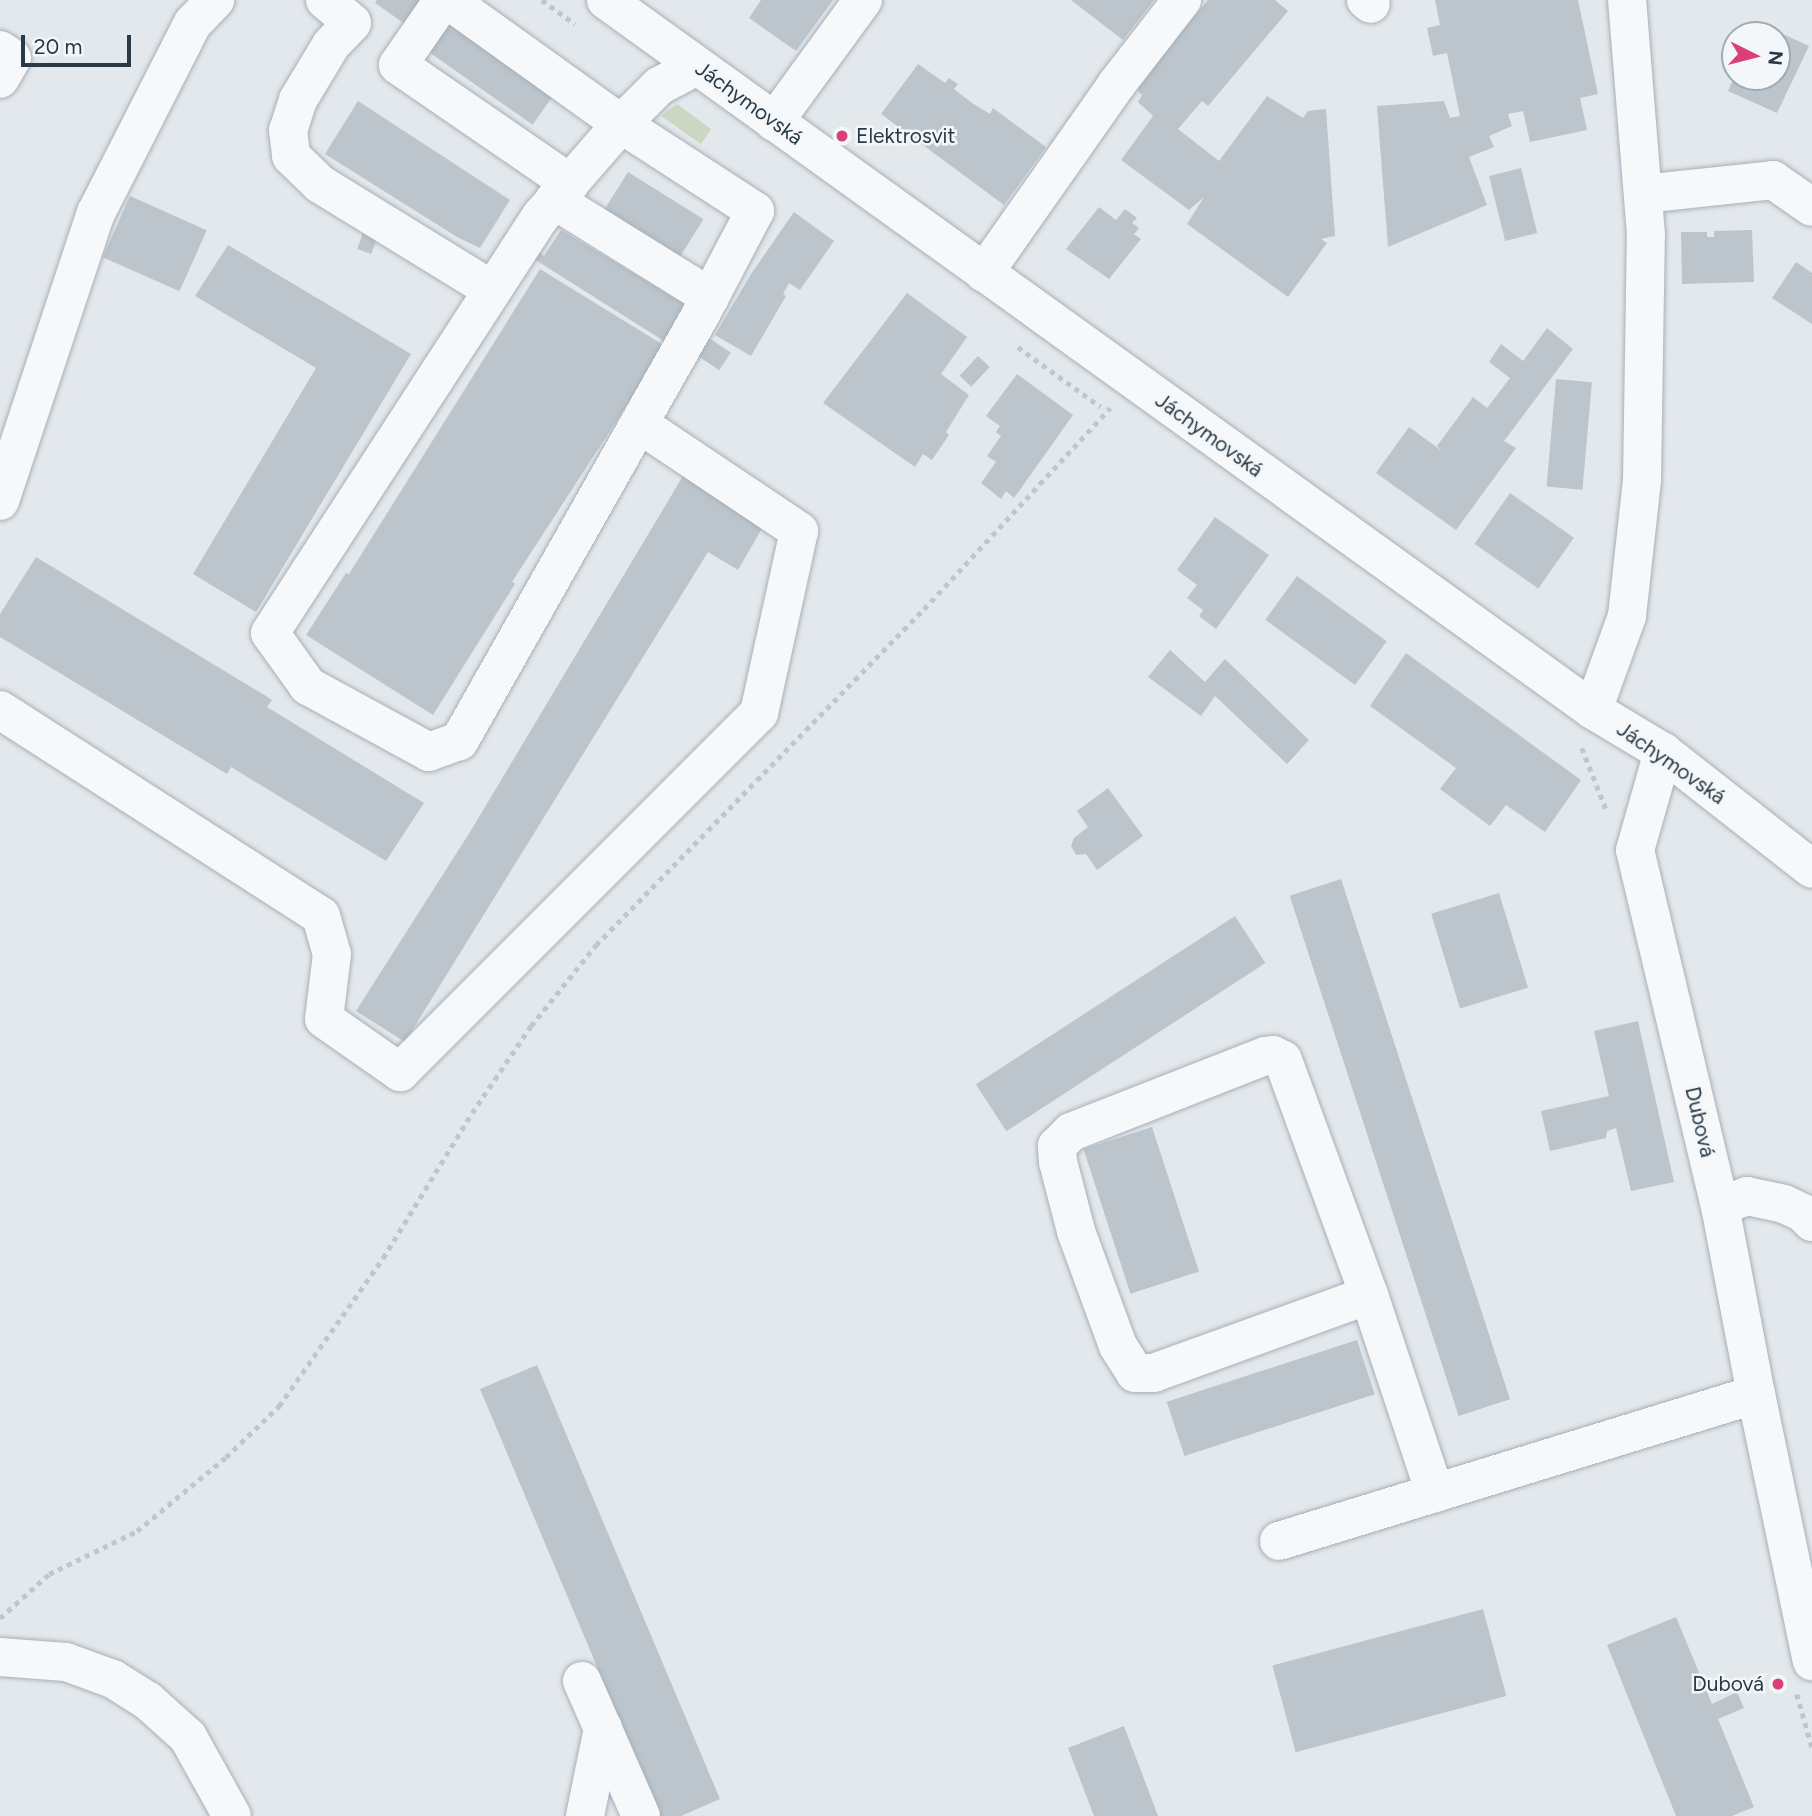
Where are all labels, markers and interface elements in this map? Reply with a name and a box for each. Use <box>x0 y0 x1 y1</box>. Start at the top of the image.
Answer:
scale bar <box>24 21 135 65</box>
north arrow <box>1721 21 1791 91</box>
text: 20 m <box>34 34 82 59</box>
text: N <box>1763 50 1788 67</box>
street label: Jáchymovská <box>690 56 808 150</box>
place label: Elektrosvit <box>856 123 955 149</box>
marker: Elektrosvit <box>834 128 850 144</box>
street label: Jáchymovská <box>1150 388 1268 482</box>
street label: Jáchymovská <box>1612 716 1730 810</box>
street label: Dubová <box>1680 1084 1720 1160</box>
place label: Dubová <box>1692 1671 1764 1697</box>
marker: Dubová <box>1770 1676 1786 1692</box>

